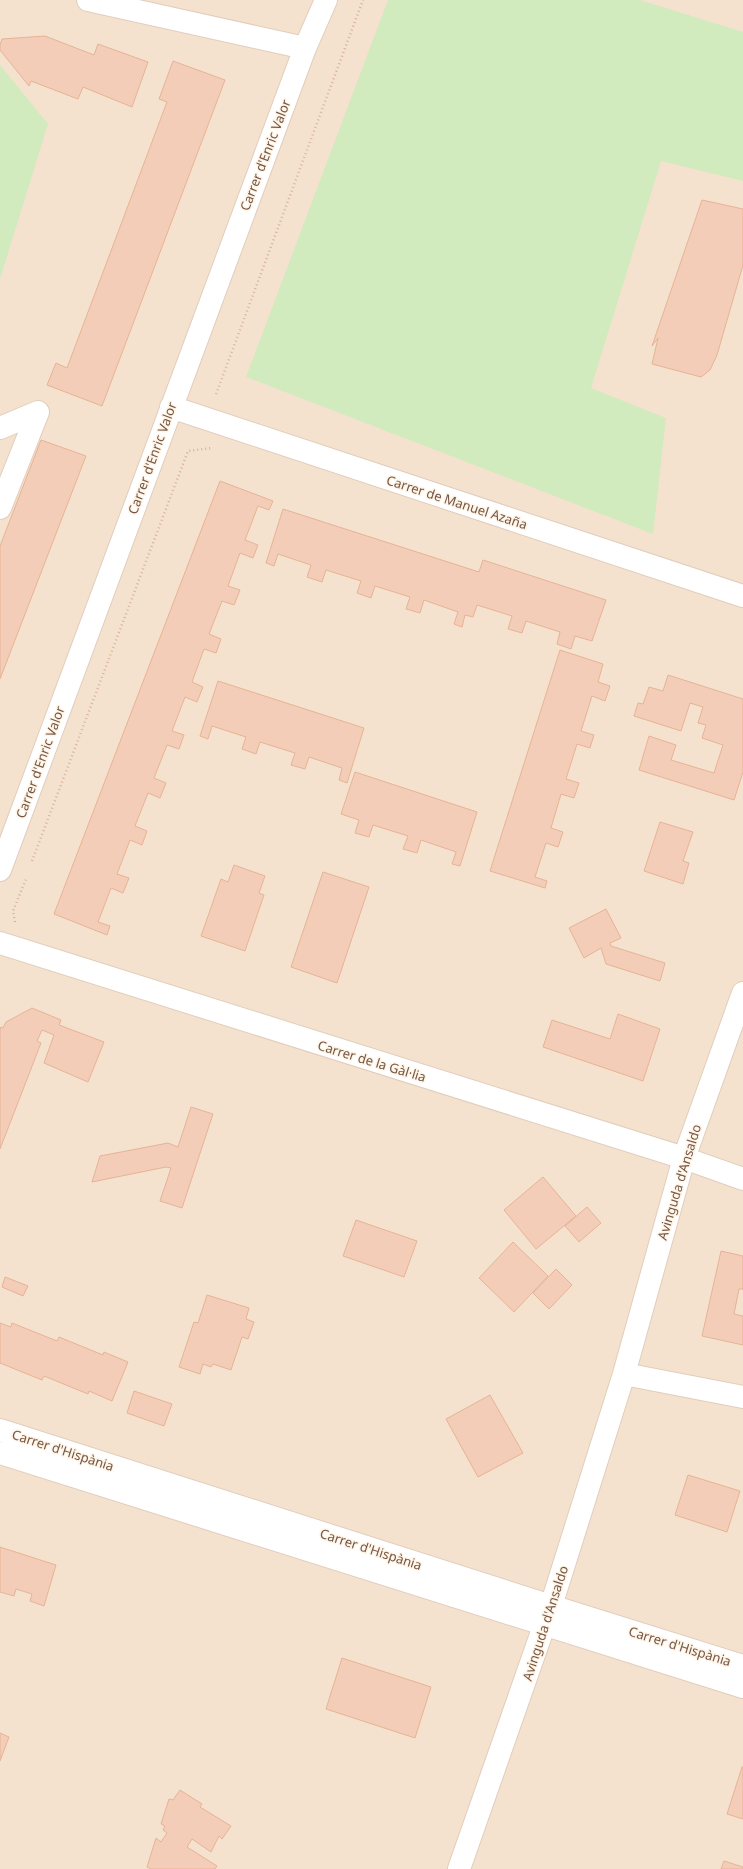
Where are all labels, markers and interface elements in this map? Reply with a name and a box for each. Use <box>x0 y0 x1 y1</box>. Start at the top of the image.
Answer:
street label: Carrer d'Enric Valor <box>235 96 295 213</box>
street label: Carrer d'Enric Valor <box>123 399 181 517</box>
street label: Carrer de Manuel Azaña <box>384 471 530 533</box>
street label: Carrer d'Enric Valor <box>11 703 69 821</box>
street label: Carrer de la Gàl·lia <box>316 1036 428 1086</box>
street label: Avinguda d'Ansaldo <box>653 1122 705 1242</box>
street label: Carrer d'Hispània <box>10 1425 116 1475</box>
street label: Carrer d'Hispània <box>318 1524 424 1574</box>
street label: Avinguda d'Ansaldo <box>518 1563 572 1683</box>
street label: Carrer d'Hispània <box>627 1622 733 1670</box>

